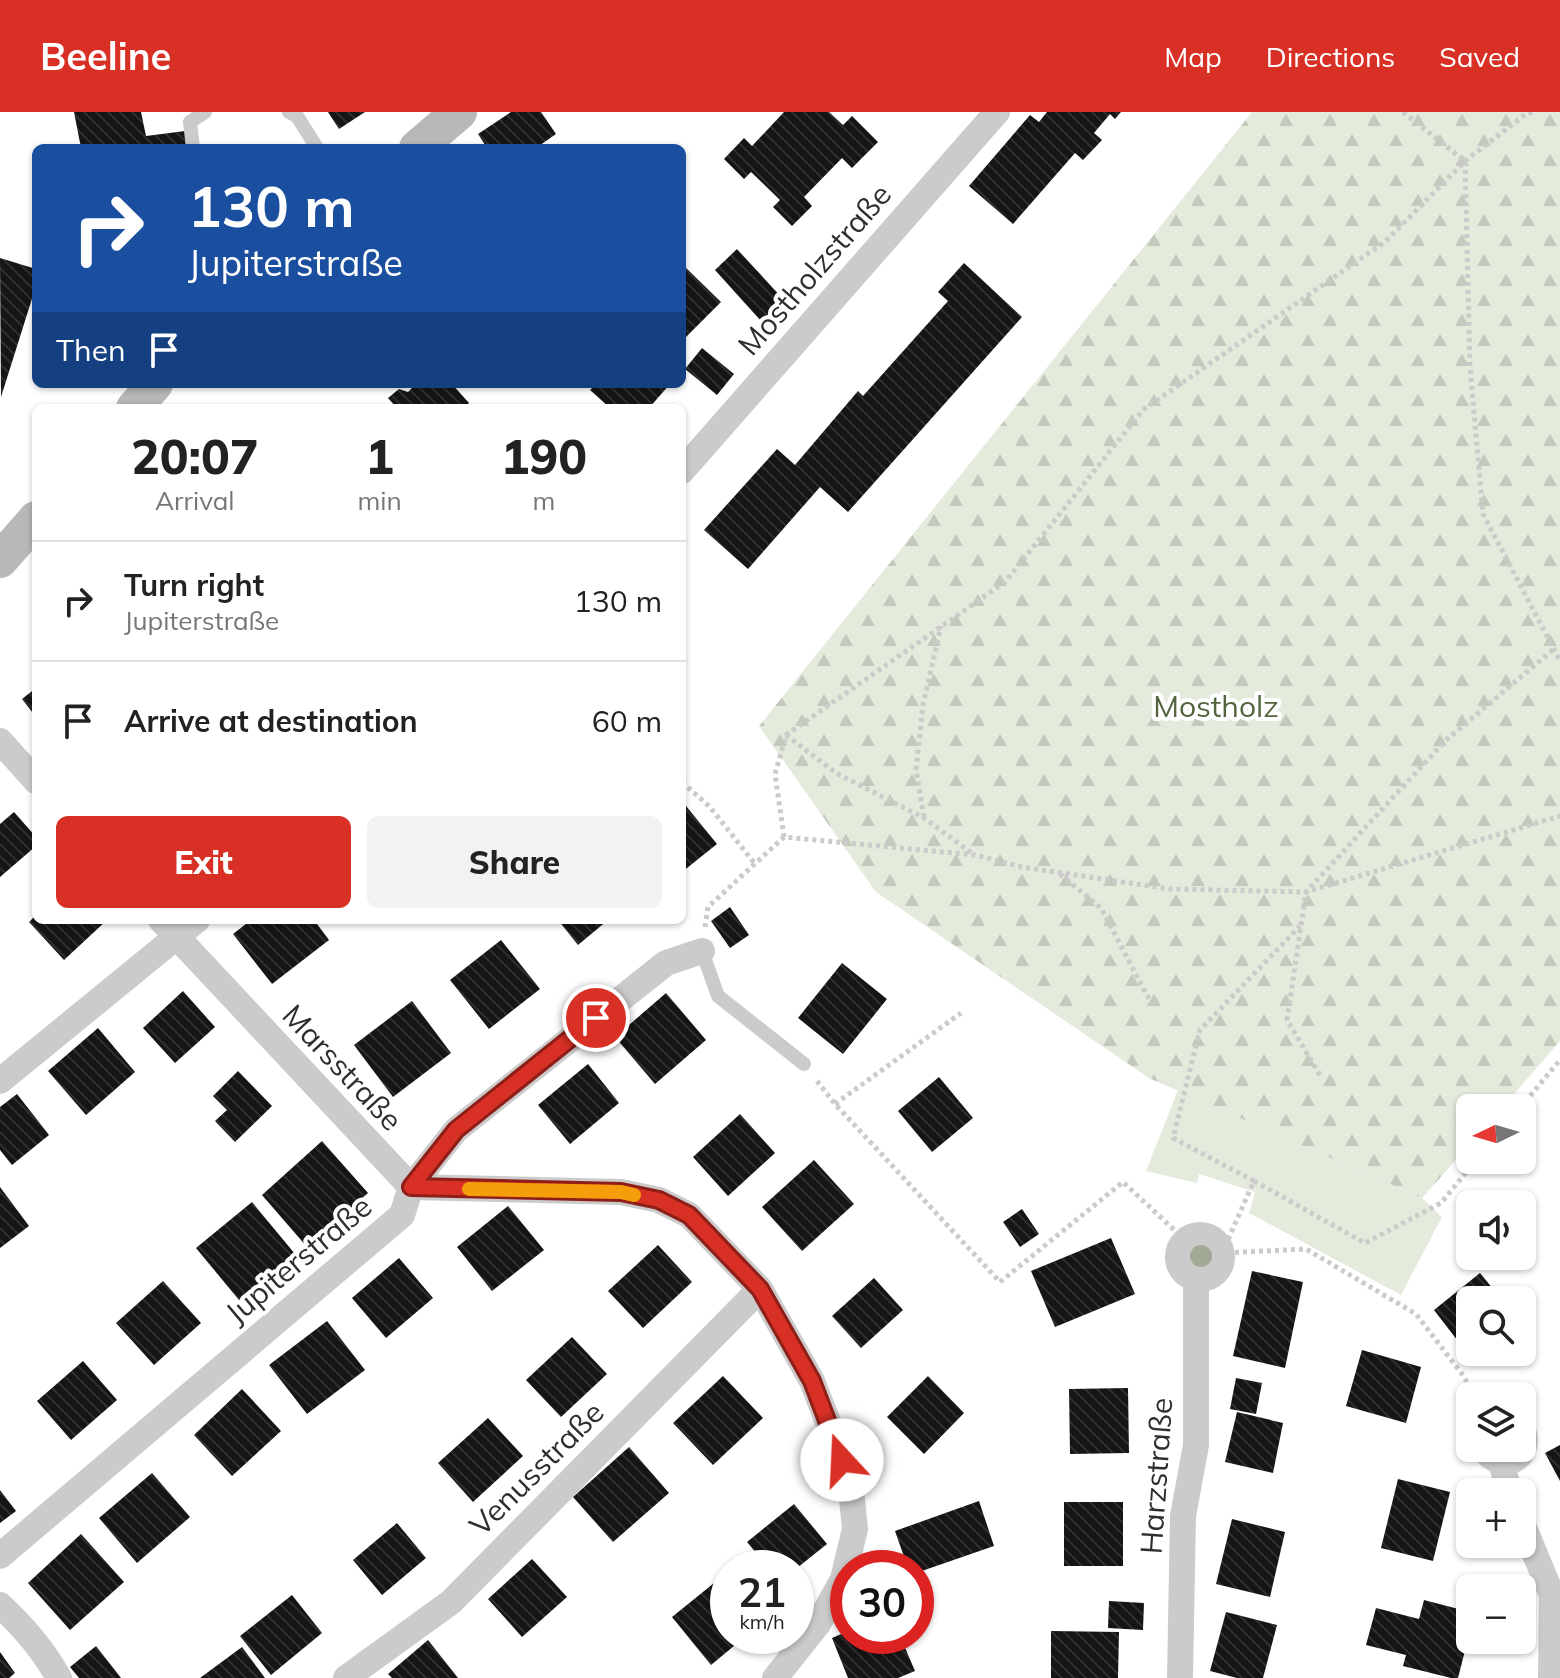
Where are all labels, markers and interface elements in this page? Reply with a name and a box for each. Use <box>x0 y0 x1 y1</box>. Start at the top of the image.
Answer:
text: Beeline <box>40 32 171 80</box>
text: Map <box>1164 39 1222 74</box>
text: Directions <box>1266 39 1395 74</box>
text: Saved <box>1439 39 1520 74</box>
text: 130 m <box>188 171 355 241</box>
icon: right <box>56 176 160 280</box>
street label: Mostholzstraße <box>729 176 899 363</box>
text: Jupiterstraße <box>188 240 403 285</box>
icon: arrive <box>142 328 186 372</box>
text: Then <box>56 331 126 369</box>
text: 20:07 <box>131 426 259 486</box>
text: 1 <box>365 426 394 486</box>
text: 190 <box>501 426 587 486</box>
text: Arrival <box>155 484 235 517</box>
text: min <box>358 484 402 517</box>
text: m <box>532 484 555 517</box>
text: Turn right <box>124 566 264 604</box>
icon: right <box>56 579 100 623</box>
text: 130 m <box>574 582 662 620</box>
text: Jupiterstraße <box>124 604 279 637</box>
park label: Mostholz <box>1153 687 1279 725</box>
icon: arrive <box>56 699 100 743</box>
text: Arrive at destination <box>124 702 418 740</box>
text: 60 m <box>592 702 662 740</box>
button: Exit <box>56 816 351 908</box>
button: Share <box>367 816 662 908</box>
pin <box>562 984 630 1052</box>
street label: Marsstraße <box>275 996 411 1138</box>
icon: arrive <box>574 996 618 1040</box>
north arrow <box>1456 1094 1536 1174</box>
map controls <box>1456 1094 1536 1654</box>
street label: Jupiterstraße <box>218 1187 379 1331</box>
button: sound <box>1456 1190 1536 1270</box>
button: search <box>1456 1286 1536 1366</box>
button: layers <box>1456 1382 1536 1462</box>
street label: Venusstraße <box>461 1393 611 1543</box>
street label: Harzstraße <box>1132 1396 1180 1555</box>
position arrow <box>800 1418 884 1502</box>
button: + <box>1456 1478 1536 1558</box>
speed limit sign: 30 <box>830 1550 934 1654</box>
text: 21 <box>738 1567 786 1617</box>
button: − <box>1456 1574 1536 1654</box>
text: km/h <box>739 1609 785 1634</box>

